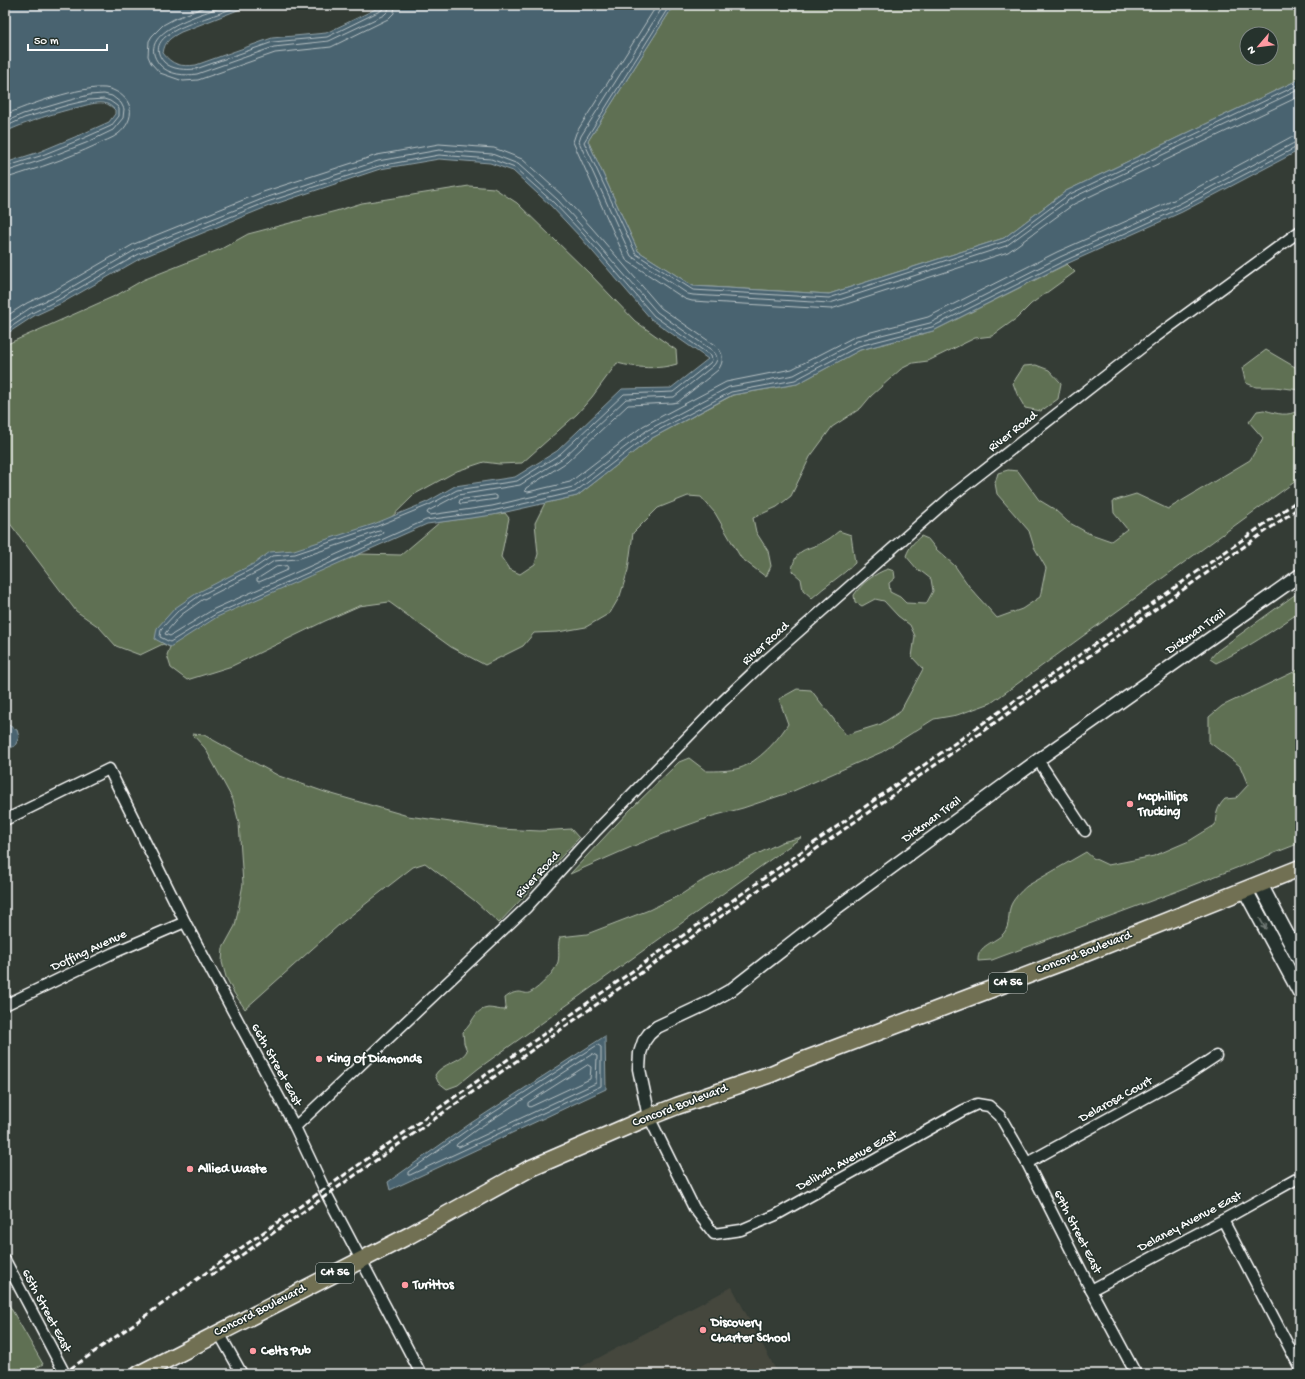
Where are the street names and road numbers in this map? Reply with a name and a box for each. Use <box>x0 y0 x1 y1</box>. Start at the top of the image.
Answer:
street label: River Road <box>985 407 1042 456</box>
street label: Dickman Trail <box>1162 606 1229 659</box>
street label: River Road <box>739 618 794 669</box>
street label: Dickman Trail <box>899 793 965 847</box>
street label: River Road <box>513 848 564 901</box>
street label: Doffing Avenue <box>48 927 129 975</box>
street label: Concord Boulevard <box>1034 927 1135 978</box>
road number: CH 56 <box>989 973 1027 993</box>
street label: 66th Street East <box>247 1021 306 1110</box>
street label: Delarosa Court <box>1076 1073 1157 1127</box>
street label: Concord Boulevard <box>630 1080 731 1131</box>
street label: Delihah Avenue East <box>793 1126 901 1195</box>
street label: 69th Street East <box>1050 1188 1105 1278</box>
street label: Delaney Avenue East <box>1135 1188 1246 1256</box>
road number: CH 56 <box>316 1263 354 1283</box>
street label: 65th Street East <box>18 1267 75 1357</box>
street label: Concord Boulevard <box>212 1281 309 1341</box>

